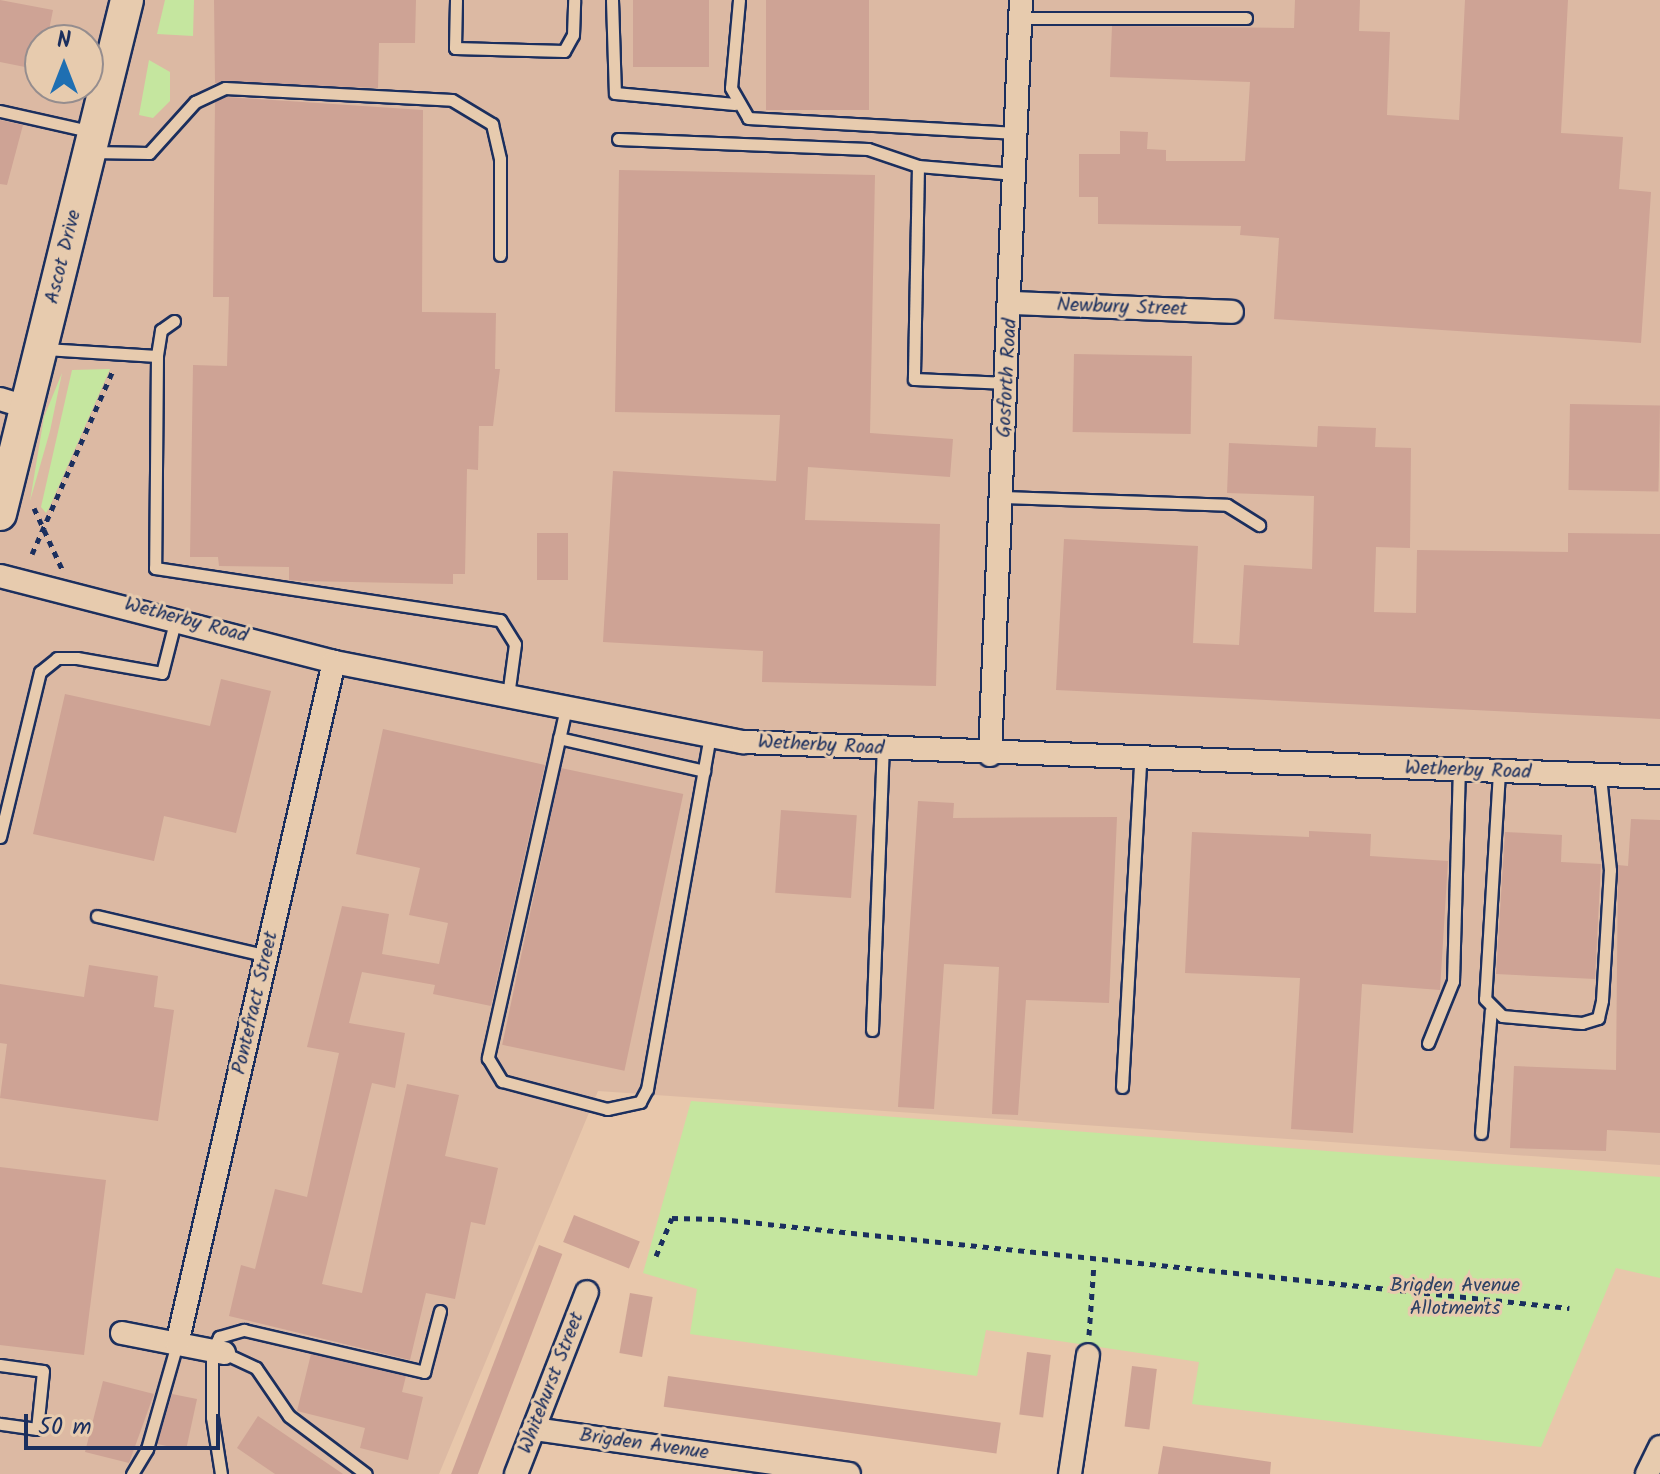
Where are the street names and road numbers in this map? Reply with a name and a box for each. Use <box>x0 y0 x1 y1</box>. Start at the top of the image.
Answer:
street label: Ascot Drive <box>41 207 87 307</box>
street label: Newbury Street <box>1056 294 1188 322</box>
street label: Gosforth Road <box>993 318 1023 438</box>
street label: Wetherby Road <box>122 593 250 649</box>
street label: Wetherby Road <box>757 731 885 761</box>
street label: Wetherby Road <box>1404 757 1532 785</box>
street label: Pontefract Street <box>228 929 284 1077</box>
street label: Whitehurst Street <box>514 1309 590 1457</box>
street label: Brigden Avenue <box>578 1424 710 1466</box>

